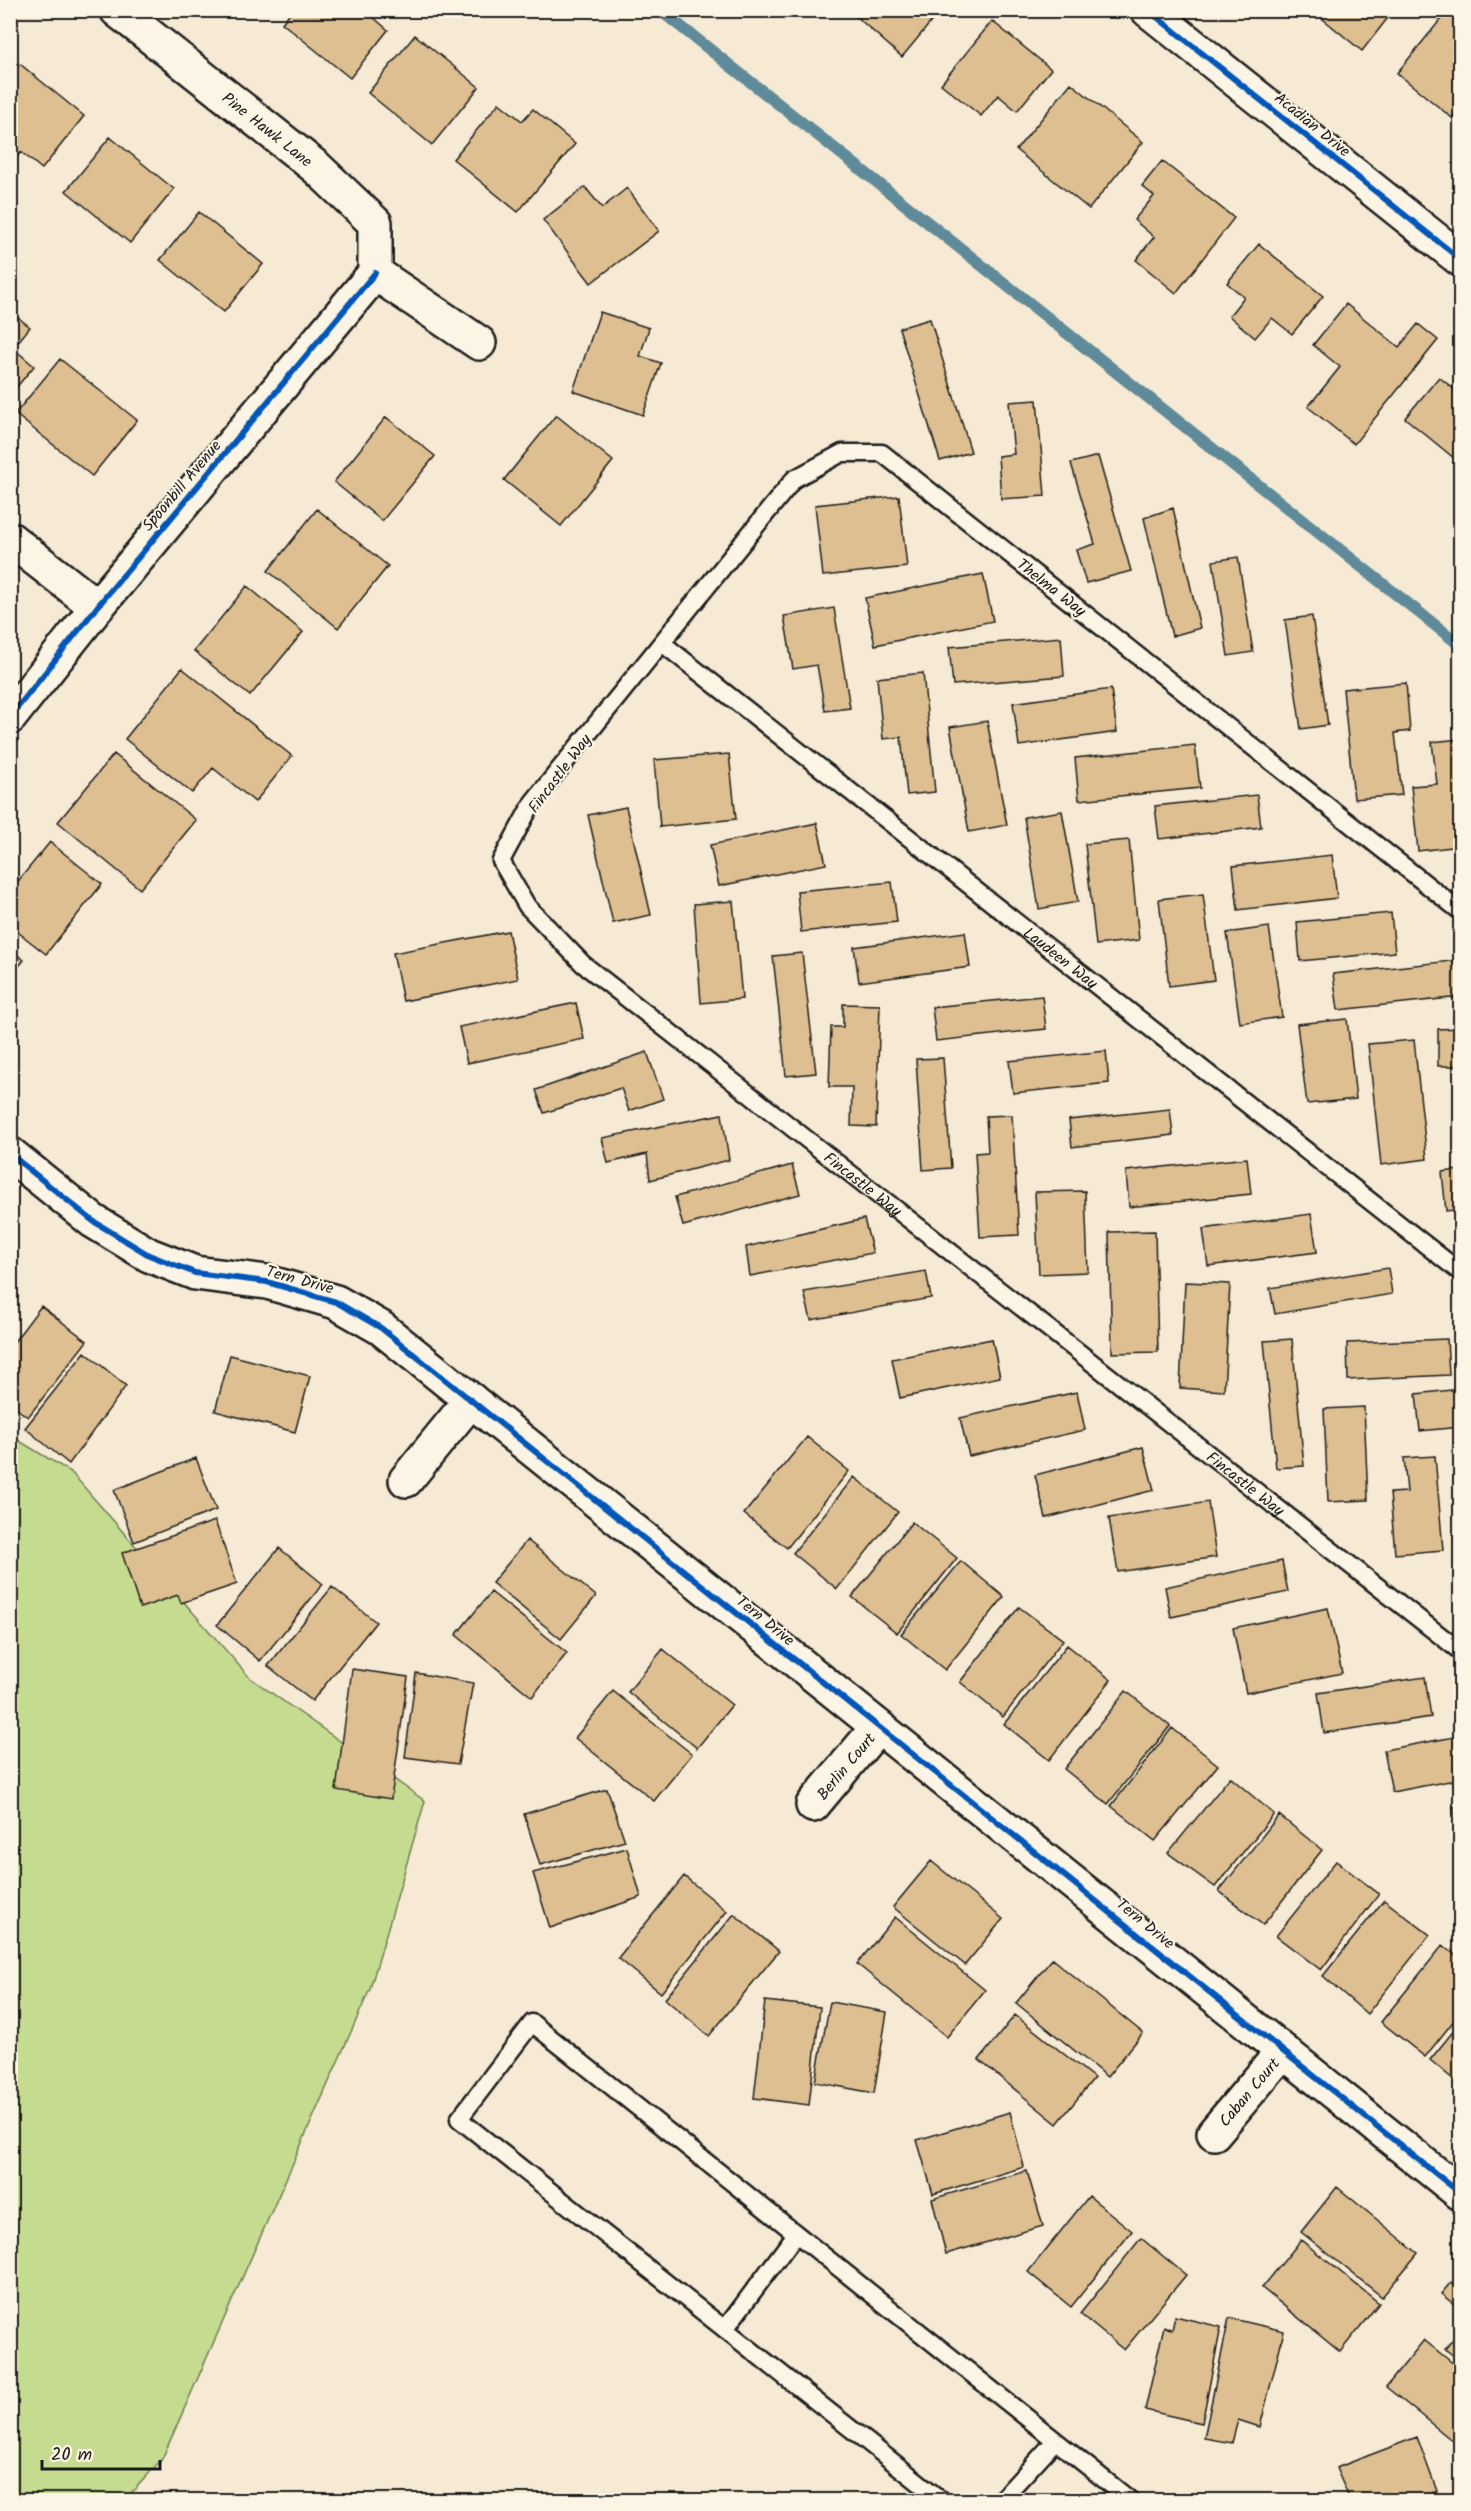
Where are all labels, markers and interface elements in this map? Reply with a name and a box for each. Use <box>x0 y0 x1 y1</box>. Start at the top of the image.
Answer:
street label: Pine Hawk Lane <box>216 86 317 174</box>
street label: Acadian Drive <box>1268 87 1356 164</box>
street label: Spoonbill Avenue <box>136 435 228 537</box>
street label: Thelma Way <box>1011 553 1092 624</box>
street label: Fincastle Way <box>522 729 599 819</box>
street label: Laudeen Way <box>1017 921 1103 996</box>
street label: Fincastle Way <box>818 1146 907 1224</box>
street label: Tern Drive <box>263 1259 336 1302</box>
street label: Fincastle Way <box>1200 1446 1290 1523</box>
street label: Tern Drive <box>730 1590 800 1653</box>
street label: Berlin Court <box>811 1727 883 1806</box>
street label: Tern Drive <box>1110 1893 1180 1956</box>
street label: Caban Court <box>1213 2052 1287 2133</box>
scale bar <box>42 2433 160 2471</box>
text: 20 m <box>51 2441 92 2470</box>

